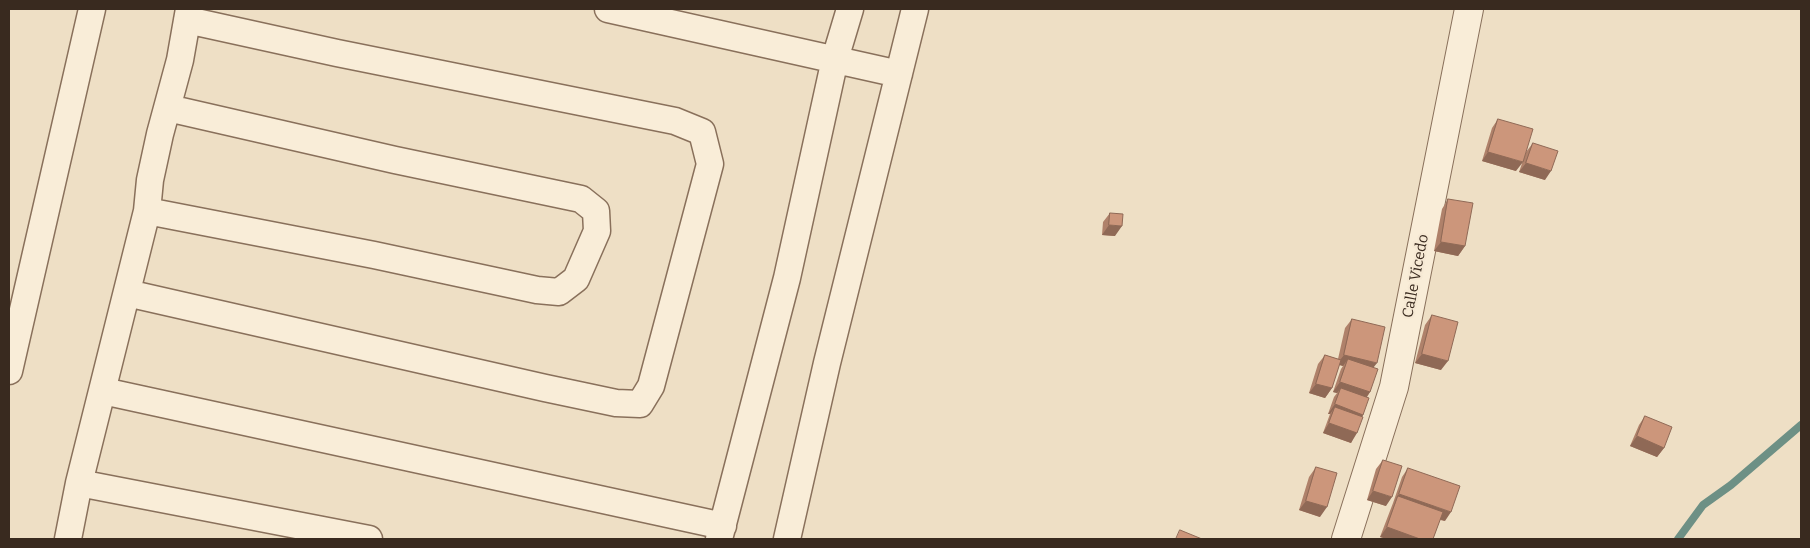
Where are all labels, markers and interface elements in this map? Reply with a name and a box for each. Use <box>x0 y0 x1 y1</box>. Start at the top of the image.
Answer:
street label: Calle Vicedo <box>1399 233 1433 319</box>

